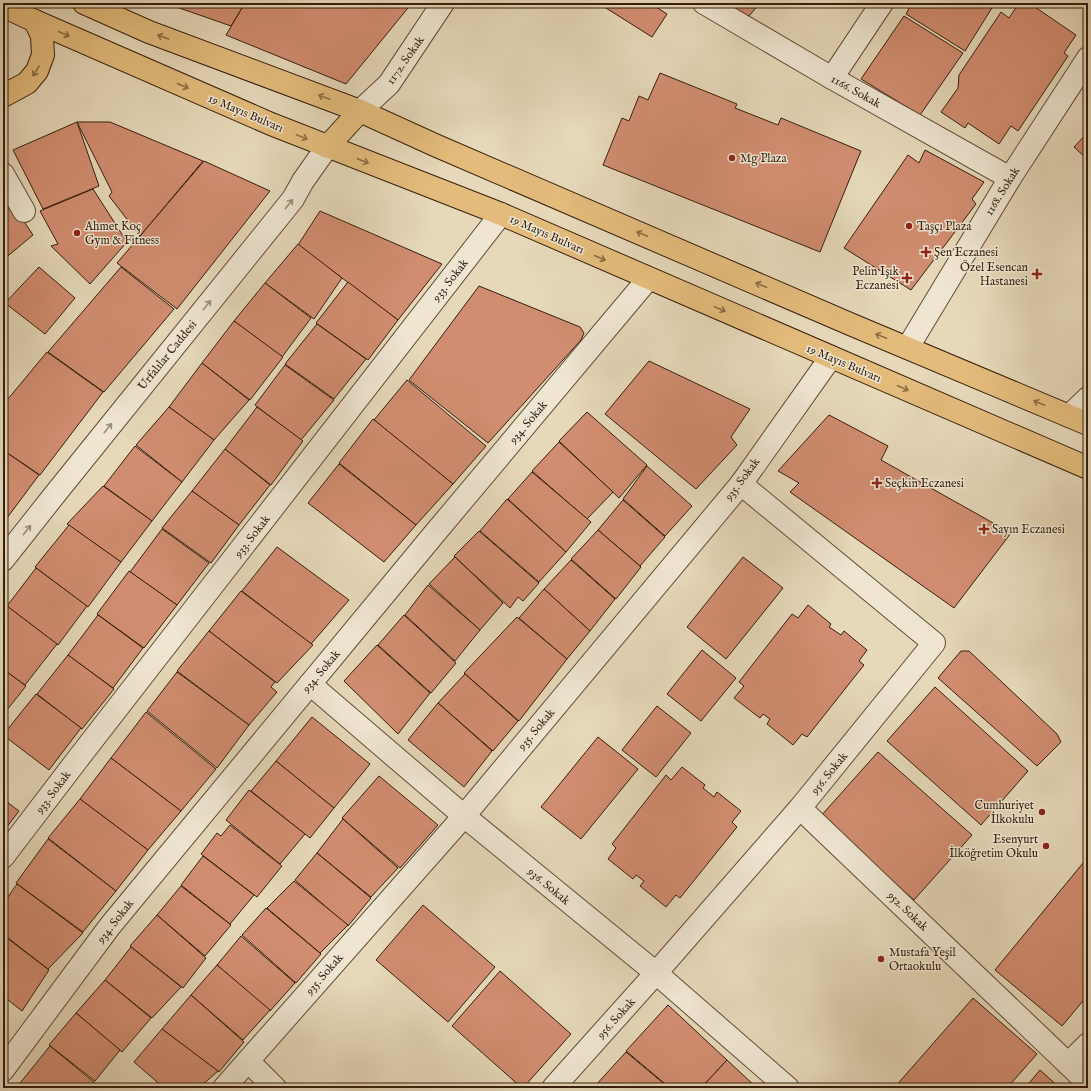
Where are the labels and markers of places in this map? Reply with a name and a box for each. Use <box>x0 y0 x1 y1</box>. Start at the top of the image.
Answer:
place label: Mg Plaza <box>740 151 787 166</box>
marker: Mg Plaza <box>727 153 737 163</box>
place label: Ahmet Koç Gym & Fitness <box>84 219 159 248</box>
place label: Taşçı Plaza <box>917 219 972 234</box>
marker: Taşçı Plaza <box>904 221 914 231</box>
marker: Ahmet Koç Gym & Fitness <box>72 228 82 238</box>
place label: Şen Eczanesi <box>934 245 998 260</box>
marker: Şen Eczanesi <box>921 247 931 257</box>
place label: Özel Esencan Hastanesi <box>960 259 1029 289</box>
place label: Pelin Işık Eczanesi <box>852 264 900 293</box>
marker: Özel Esencan Hastanesi <box>1031 268 1043 280</box>
marker: Pelin Işık Eczanesi <box>902 273 912 283</box>
place label: Seçkin Eczanesi <box>885 476 964 491</box>
marker: Seçkin Eczanesi <box>872 478 882 488</box>
place label: Sayın Eczanesi <box>992 522 1065 537</box>
marker: Sayın Eczanesi <box>979 524 989 534</box>
place label: Cumhuriyet İlkokulu <box>974 798 1034 827</box>
marker: Cumhuriyet İlkokulu <box>1037 807 1047 817</box>
place label: Esenyurt İlköğretim Okulu <box>949 832 1038 861</box>
marker: Esenyurt İlköğretim Okulu <box>1041 841 1051 851</box>
place label: Mustafa Yeşil Ortaokulu <box>889 945 956 974</box>
marker: Mustafa Yeşil Ortaokulu <box>876 954 886 964</box>

